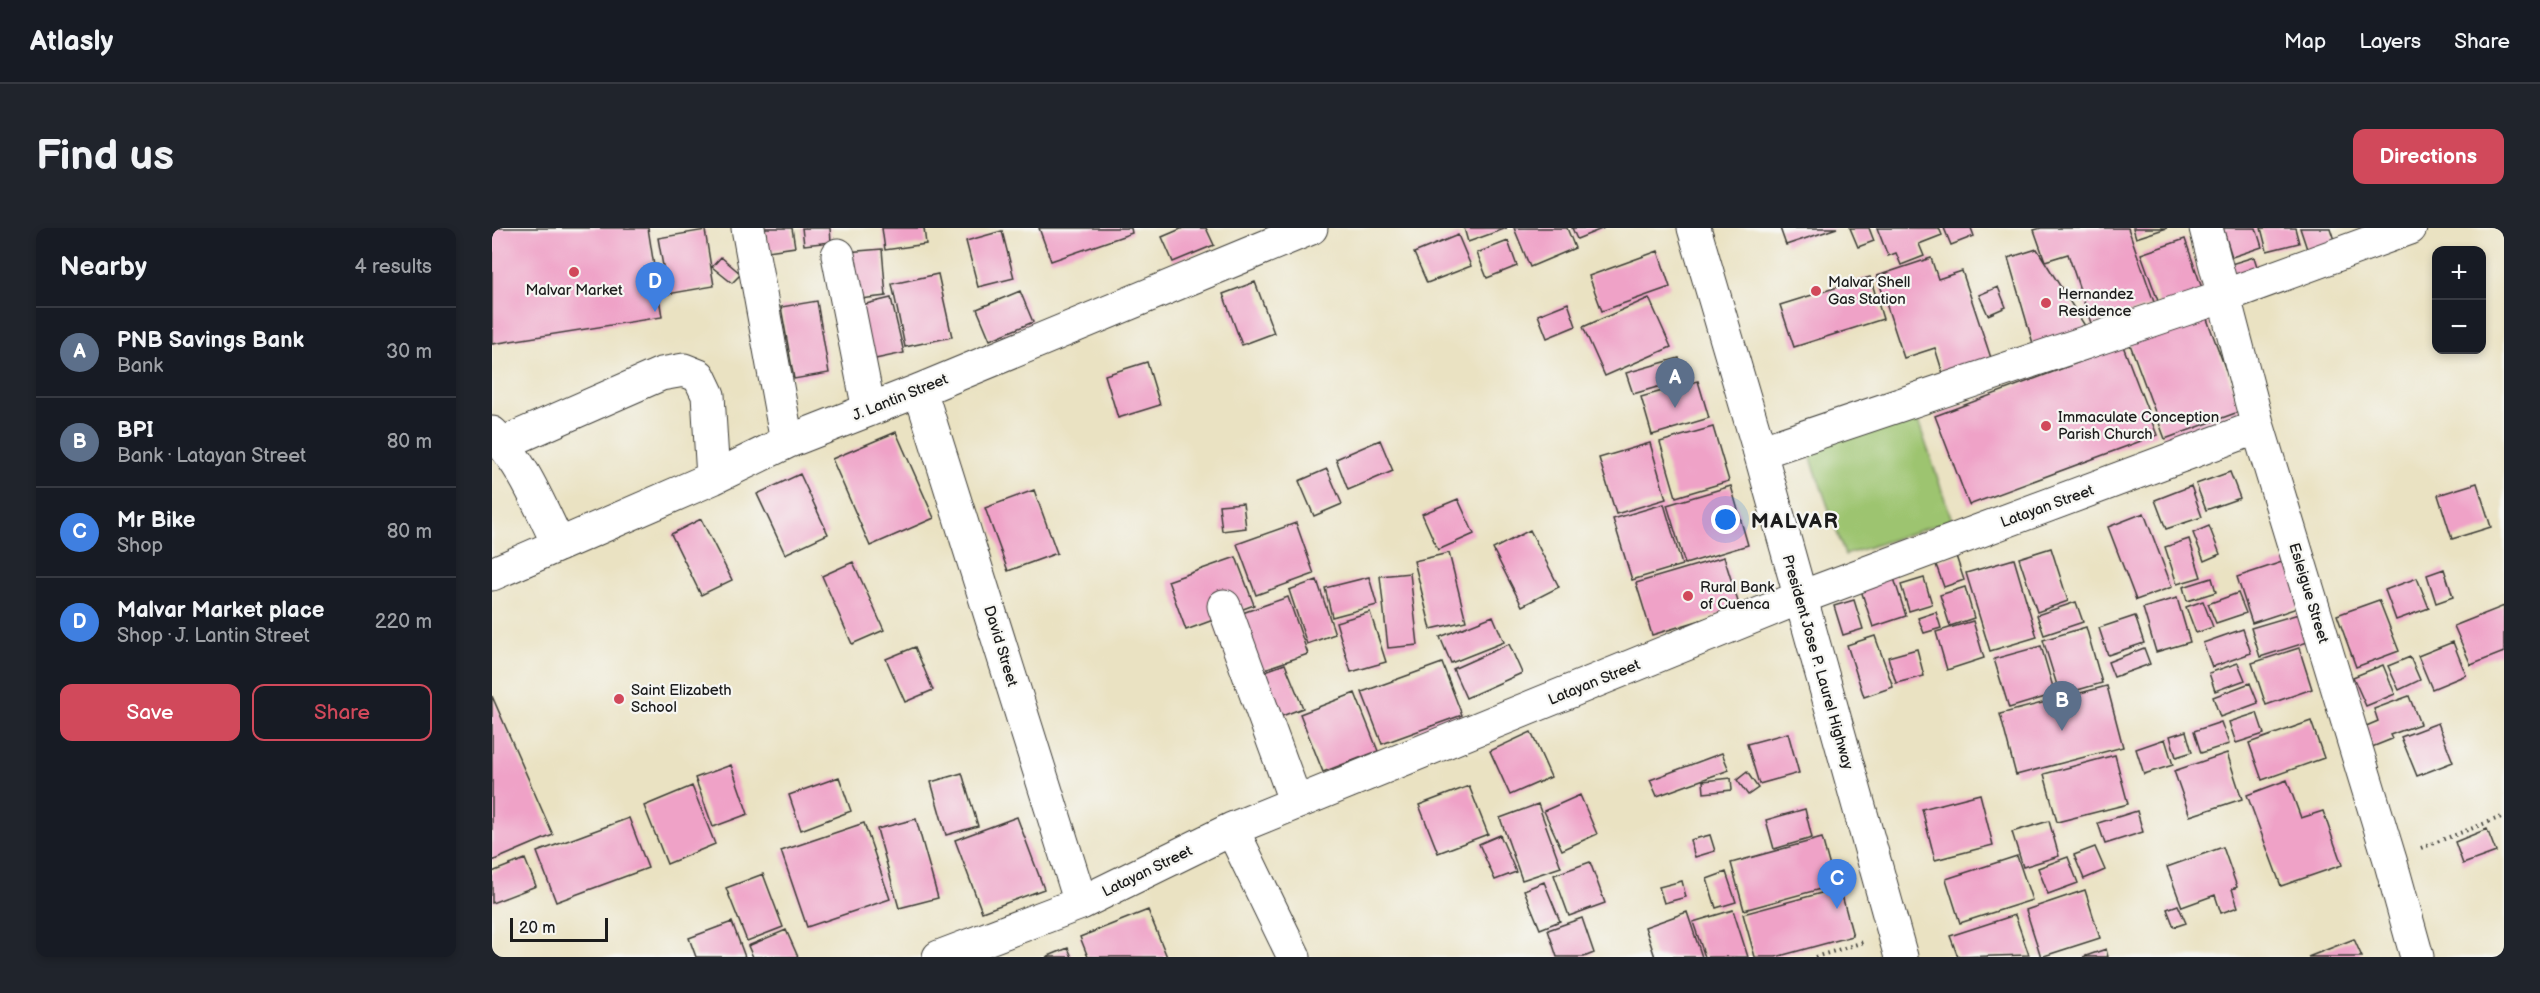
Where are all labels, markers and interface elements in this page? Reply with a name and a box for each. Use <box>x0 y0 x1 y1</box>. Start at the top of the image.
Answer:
text: Atlasly <box>30 25 113 58</box>
text: Map <box>2284 29 2326 54</box>
text: Layers <box>2359 29 2421 54</box>
text: Share <box>2454 29 2510 54</box>
button: Directions <box>2353 129 2504 184</box>
text: Find us <box>36 131 174 182</box>
map controls <box>2432 246 2486 354</box>
button: + <box>2432 246 2486 300</box>
text: Nearby <box>60 252 147 283</box>
text: 4 results <box>354 255 432 279</box>
pin: D <box>636 262 674 312</box>
marker: Malvar Market <box>567 265 581 279</box>
place label: Malvar Shell Gas Station <box>1828 273 1910 309</box>
place label: Malvar Market <box>525 281 623 300</box>
marker: Malvar Shell Gas Station <box>1809 284 1823 298</box>
place label: Hernandez Residence <box>2058 285 2134 321</box>
marker: Hernandez Residence <box>2039 296 2053 310</box>
button: − <box>2432 300 2486 354</box>
text: PNB Savings Bank <box>117 327 304 354</box>
text: A <box>73 340 86 364</box>
text: 30 m <box>386 340 432 364</box>
text: Bank <box>117 354 163 378</box>
pin: A <box>1656 358 1694 408</box>
street label: J. Lantin Street <box>850 370 951 425</box>
place label: Immaculate Conception Parish Church <box>2058 408 2219 444</box>
text: BPI <box>117 417 154 444</box>
marker: Immaculate Conception Parish Church <box>2039 419 2053 433</box>
text: B <box>72 430 87 454</box>
text: 80 m <box>387 430 432 454</box>
text: Bank · Latayan Street <box>117 444 306 468</box>
street label: Latayan Street <box>1998 481 2097 532</box>
your location <box>1711 505 1740 534</box>
text: Mr Bike <box>117 507 195 534</box>
district label: MALVAR <box>1751 509 1839 534</box>
text: C <box>72 520 87 544</box>
text: 80 m <box>387 520 432 544</box>
text: Shop <box>117 534 163 558</box>
street label: Esleigue Street <box>2284 541 2333 646</box>
street label: President Jose P. Laurel Highway <box>1778 553 1857 772</box>
place label: Rural Bank of Cuenca <box>1700 578 1775 614</box>
marker: Rural Bank of Cuenca <box>1681 589 1695 603</box>
text: Malvar Market place <box>117 597 324 624</box>
street label: David Street <box>979 603 1022 689</box>
text: D <box>73 610 86 634</box>
text: 220 m <box>375 610 432 634</box>
text: Shop · J. Lantin Street <box>117 624 310 648</box>
street label: Latayan Street <box>1545 655 1643 710</box>
place label: Saint Elizabeth School <box>631 681 732 717</box>
pin: B <box>2042 682 2082 731</box>
button: Save <box>60 684 240 741</box>
button: Share <box>252 684 432 741</box>
marker: Saint Elizabeth School <box>612 692 626 706</box>
street label: Latayan Street <box>1099 841 1196 901</box>
pin: C <box>1818 860 1856 909</box>
scale bar <box>510 915 608 942</box>
text: 20 m <box>519 919 555 938</box>

